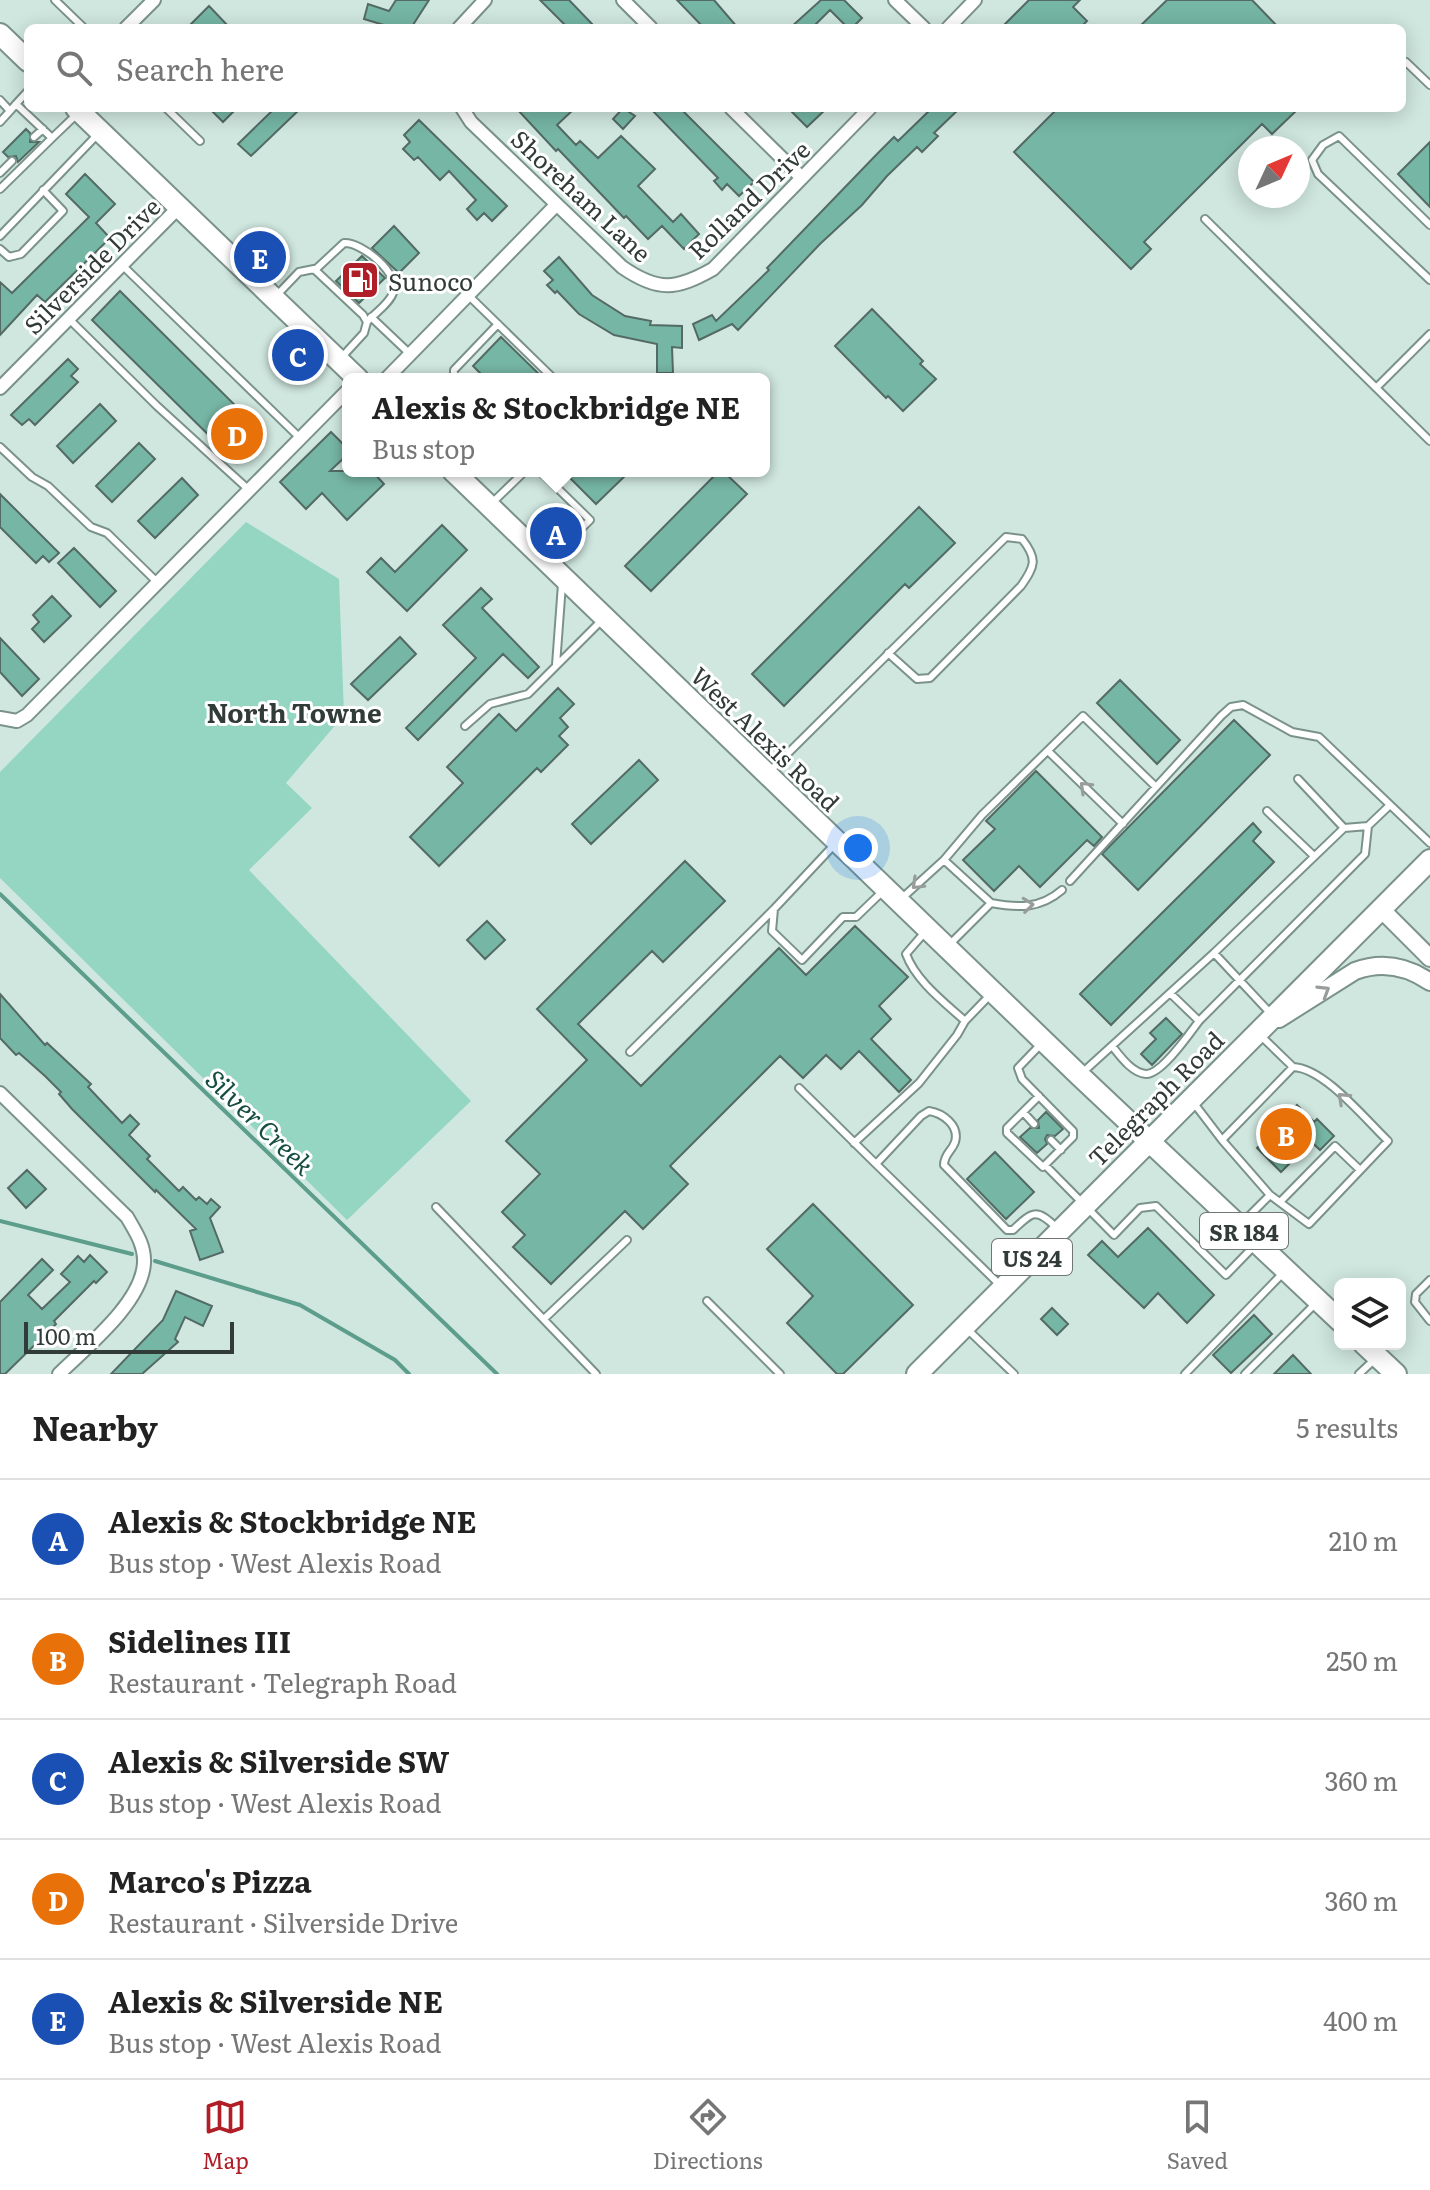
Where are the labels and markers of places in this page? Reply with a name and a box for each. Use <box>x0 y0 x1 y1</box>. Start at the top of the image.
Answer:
pin: E <box>234 227 286 287</box>
fuel station icon: Sunoco <box>339 259 381 301</box>
place label: Sunoco <box>388 263 473 298</box>
pin: C <box>272 325 324 385</box>
pin: D <box>211 404 263 464</box>
pin: A <box>530 503 582 563</box>
pin: B <box>1260 1104 1312 1164</box>

